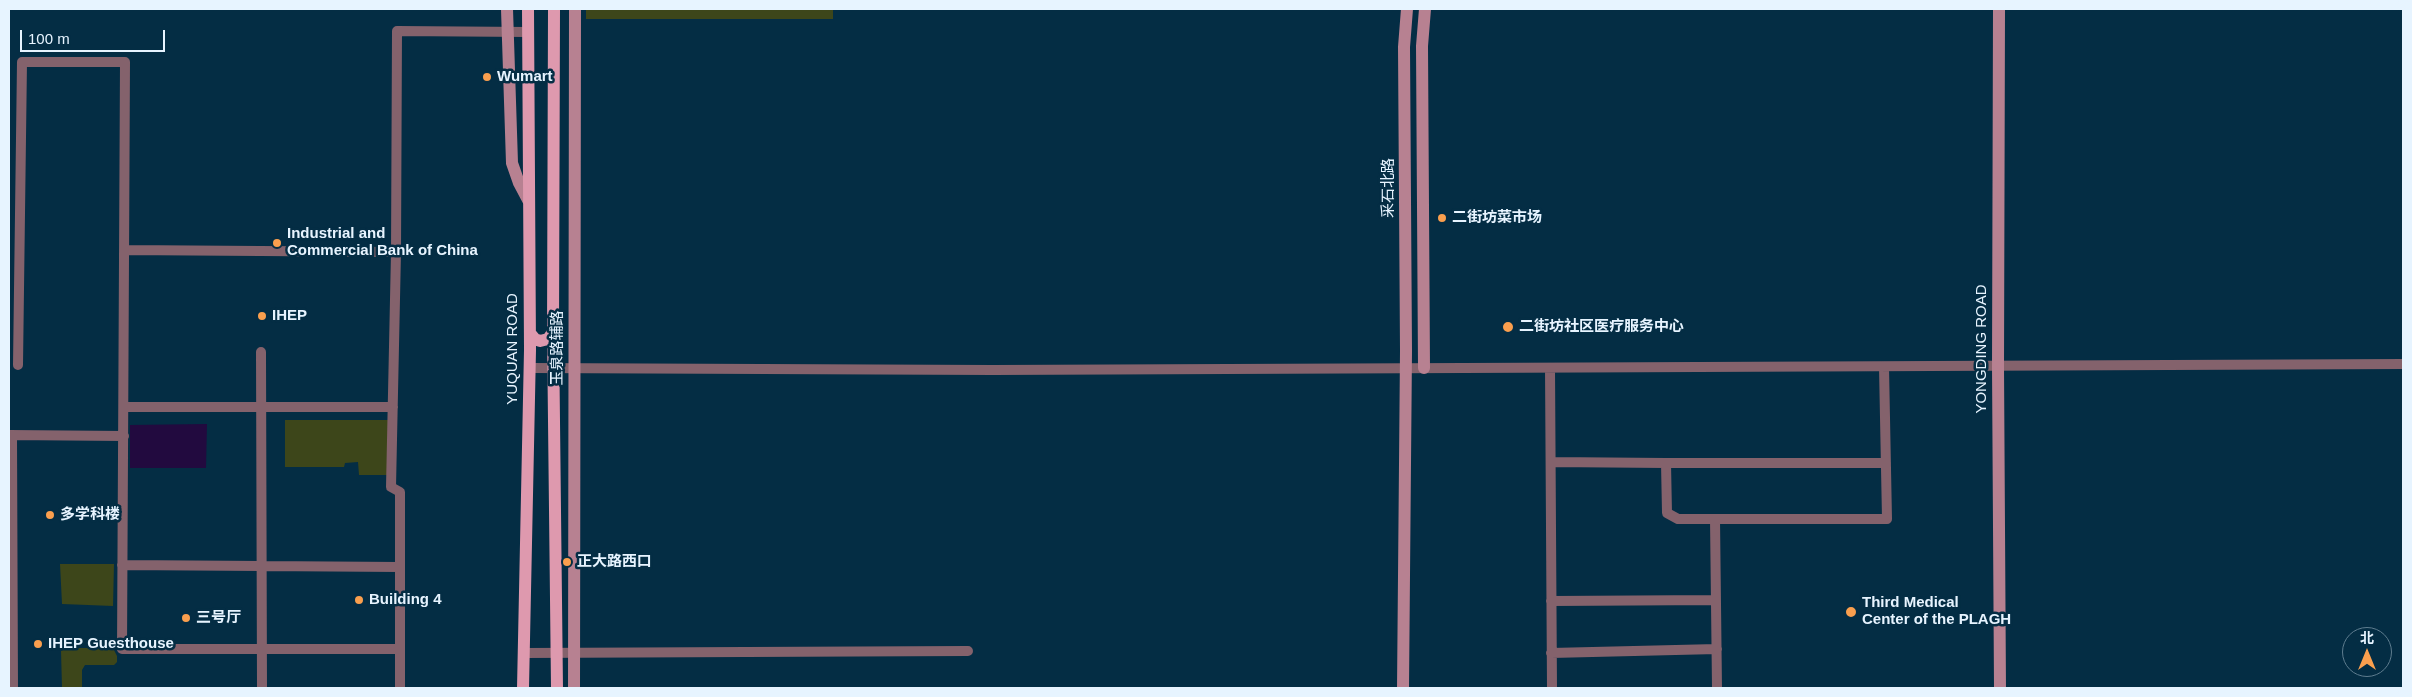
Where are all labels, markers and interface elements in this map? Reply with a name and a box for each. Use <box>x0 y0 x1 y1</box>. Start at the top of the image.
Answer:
scale bar <box>22 20 168 52</box>
text: 100 m <box>28 30 70 47</box>
place label: Wumart <box>497 68 553 86</box>
marker: Wumart <box>481 71 493 83</box>
street label: 采石北路 <box>1380 158 1398 218</box>
place label: 二街坊菜市场 <box>1452 209 1542 227</box>
marker: 二街坊菜市场 <box>1436 212 1448 224</box>
place label: Industrial and Commercial Bank of China <box>287 225 478 260</box>
marker: Industrial and Commercial Bank of China <box>271 237 283 249</box>
street label: YONGDING ROAD <box>1973 284 1991 414</box>
street label: YUQUAN ROAD <box>504 293 522 405</box>
place label: IHEP <box>272 307 307 325</box>
marker: IHEP <box>256 310 268 322</box>
street label: 玉泉路辅路 <box>549 311 567 385</box>
place label: 二街坊社区医疗服务中心 <box>1519 318 1684 336</box>
marker: 二街坊社区医疗服务中心 <box>1501 320 1515 334</box>
place label: 多学科楼 <box>60 506 120 524</box>
marker: 多学科楼 <box>44 509 56 521</box>
place label: 正大路西口 <box>577 553 652 571</box>
marker: 正大路西口 <box>561 556 573 568</box>
place label: Building 4 <box>369 591 441 609</box>
marker: Building 4 <box>353 594 365 606</box>
place label: Third Medical Center of the PLAGH <box>1862 594 2011 629</box>
marker: Third Medical Center of the PLAGH <box>1844 605 1858 619</box>
place label: 三号厅 <box>196 609 241 627</box>
marker: 三号厅 <box>180 612 192 624</box>
north arrow <box>2342 627 2392 677</box>
text: 北 <box>2360 630 2374 646</box>
place label: IHEP Guesthouse <box>48 635 174 653</box>
marker: IHEP Guesthouse <box>32 638 44 650</box>

